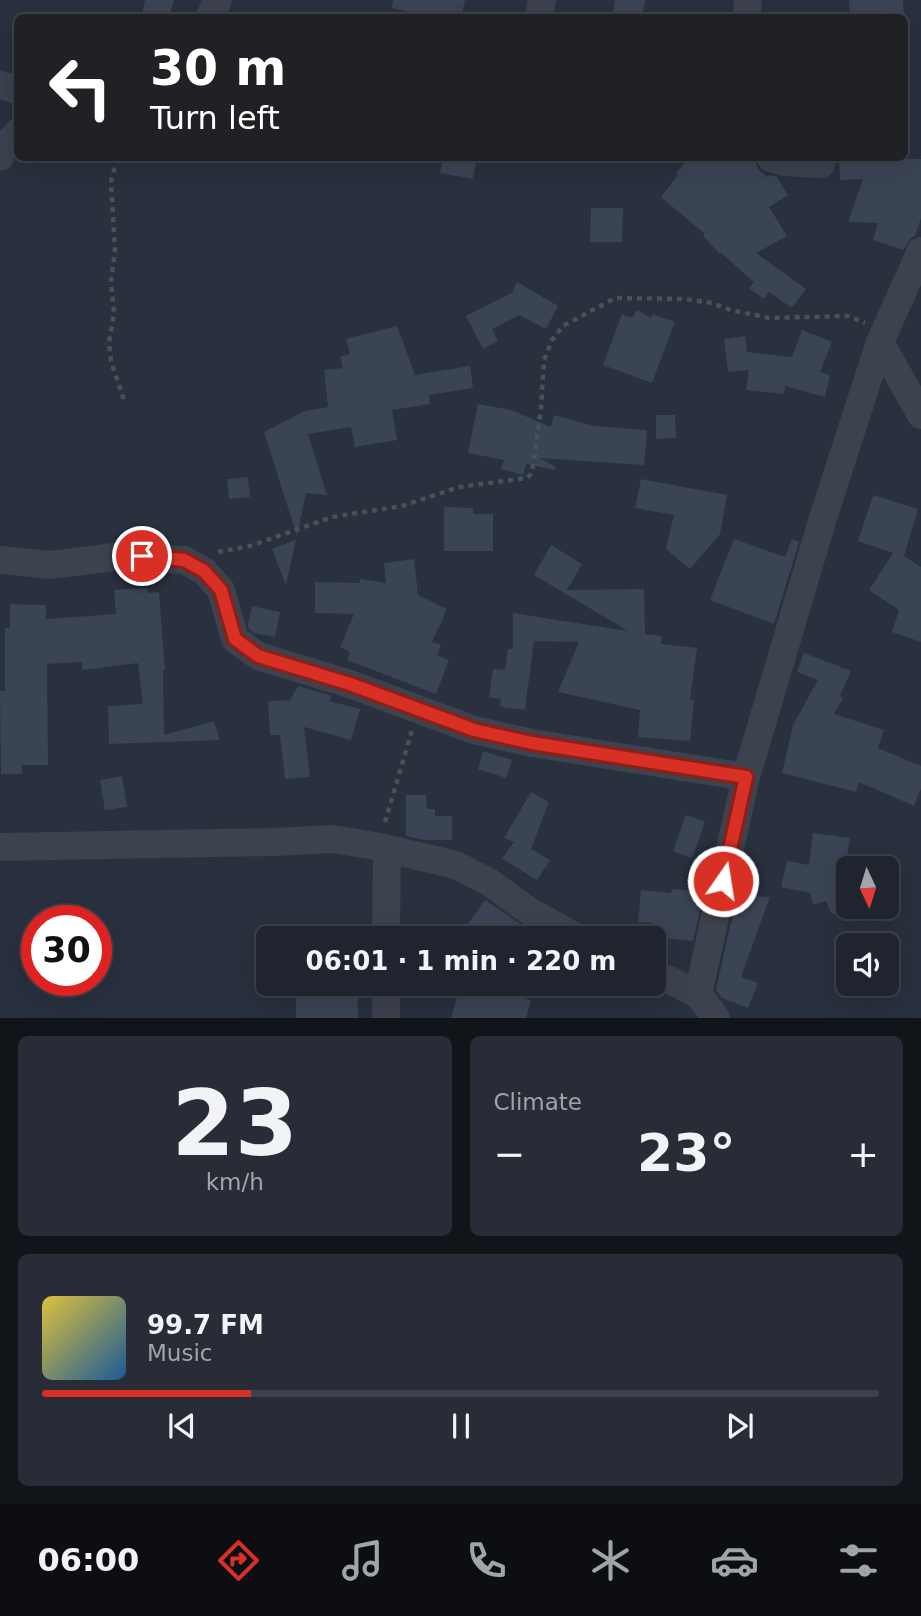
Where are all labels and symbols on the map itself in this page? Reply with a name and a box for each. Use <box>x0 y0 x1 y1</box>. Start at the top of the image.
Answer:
pin <box>112 526 172 586</box>
position arrow <box>686 844 760 918</box>
north arrow <box>836 856 900 919</box>
speed limit sign: 30 <box>21 905 112 996</box>

